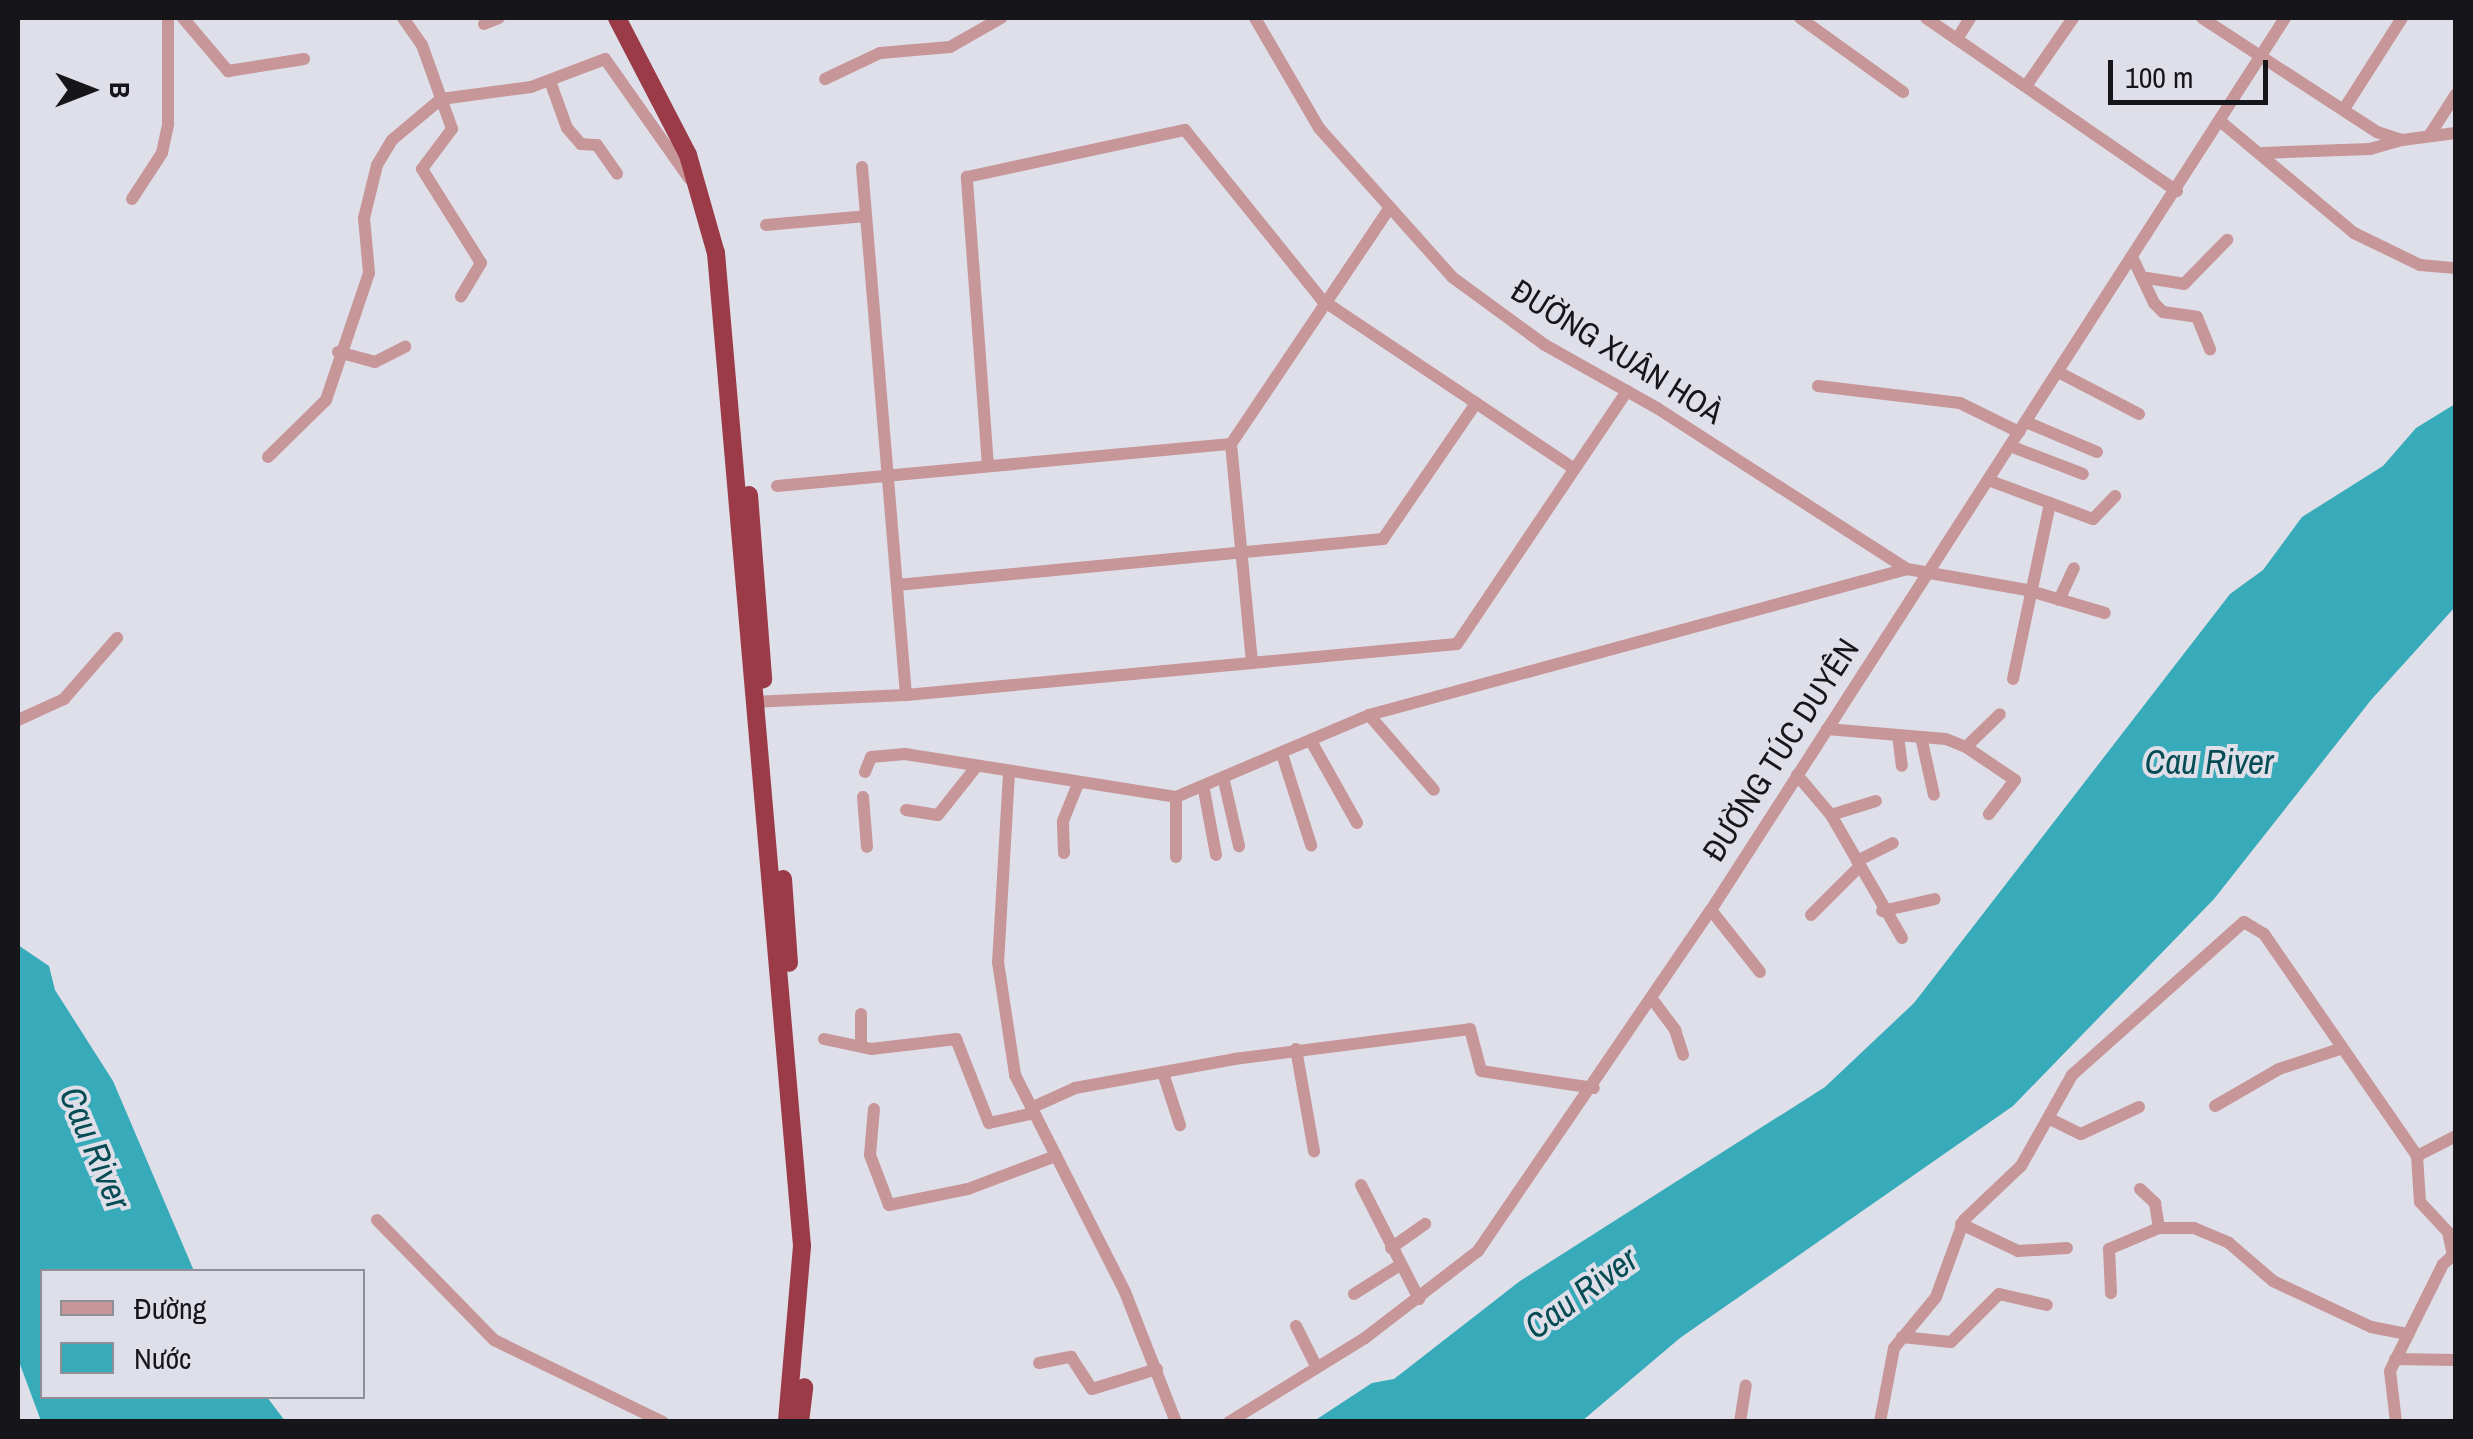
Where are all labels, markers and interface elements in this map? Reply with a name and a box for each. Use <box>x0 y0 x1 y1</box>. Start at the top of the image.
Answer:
north arrow <box>40 40 140 140</box>
scale bar <box>2113 40 2273 102</box>
text: 100 m <box>2125 57 2193 97</box>
text: B <box>101 82 139 98</box>
street label: ĐƯỜNG XUÂN HOÀ <box>1504 272 1730 432</box>
street label: ĐƯỜNG TÚC DUYÊN <box>1695 631 1867 869</box>
water label: Cau River <box>2144 741 2274 783</box>
water label: Cau River <box>50 1080 140 1216</box>
water label: Cau River <box>1516 1238 1646 1348</box>
legend <box>40 1269 365 1399</box>
text: Đường <box>134 1288 206 1328</box>
text: Nước <box>134 1338 191 1378</box>

